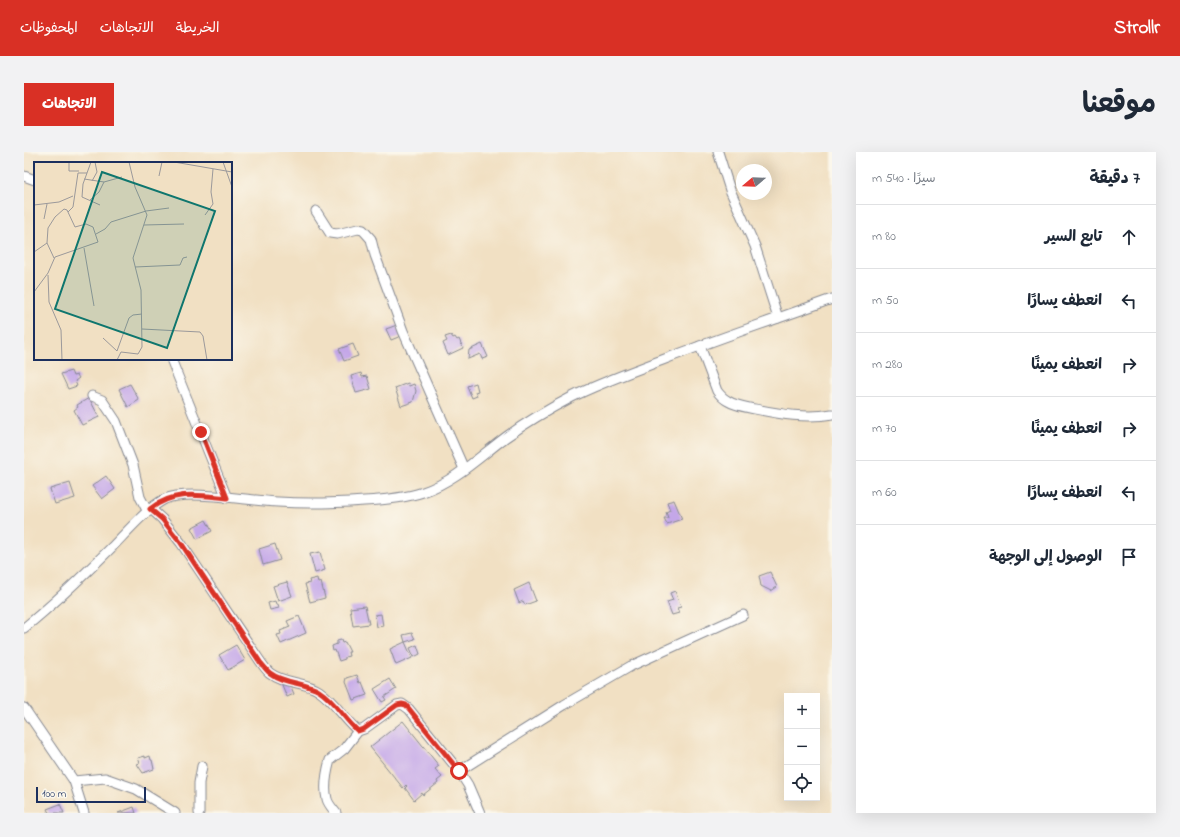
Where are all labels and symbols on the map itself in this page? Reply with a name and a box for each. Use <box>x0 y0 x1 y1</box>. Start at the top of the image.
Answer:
inset map <box>34 162 232 360</box>
north arrow <box>736 164 772 200</box>
route end <box>192 423 210 441</box>
route start <box>450 762 468 780</box>
scale bar <box>36 785 146 804</box>

